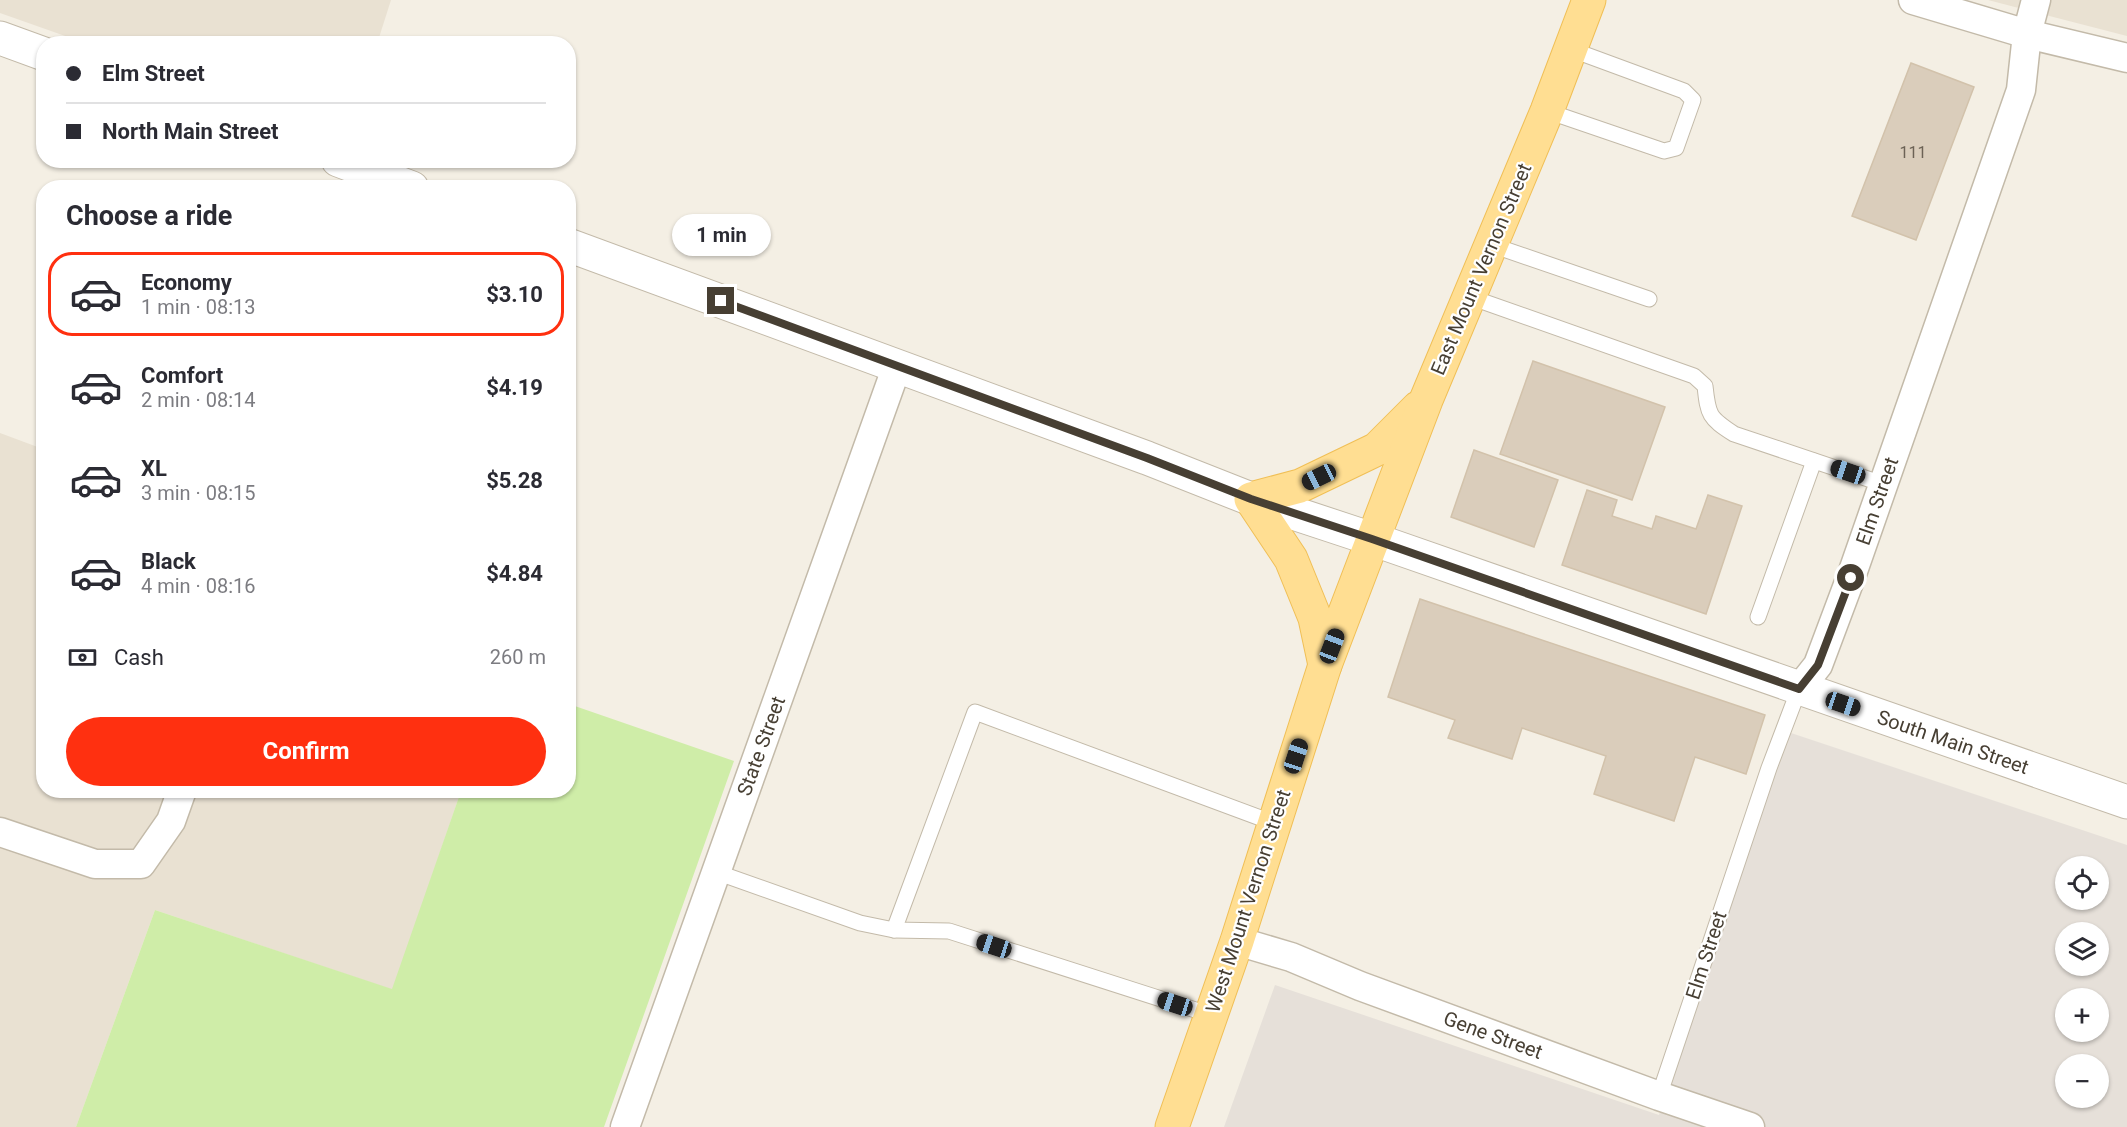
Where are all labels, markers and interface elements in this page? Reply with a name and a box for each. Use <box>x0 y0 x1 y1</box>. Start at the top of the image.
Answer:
text: Elm Street <box>102 61 205 86</box>
text: North Main Street <box>102 119 278 144</box>
house number: 111 <box>1900 143 1926 162</box>
street label: East Mount Vernon Street <box>1426 160 1536 378</box>
text: Choose a ride <box>66 200 232 232</box>
callout: 1 min <box>672 214 771 256</box>
text: 1 min <box>696 223 747 247</box>
icon: car <box>69 267 123 321</box>
text: Economy <box>141 270 232 295</box>
text: $3.10 <box>486 282 543 307</box>
route end <box>707 287 734 314</box>
text: 1 min · 08:13 <box>141 295 256 319</box>
icon: car <box>69 360 123 414</box>
text: Comfort <box>141 363 223 388</box>
text: $4.19 <box>486 375 543 400</box>
text: 2 min · 08:14 <box>141 388 256 412</box>
icon: car <box>69 453 123 507</box>
street label: Elm Street <box>1851 454 1903 548</box>
text: XL <box>141 456 167 481</box>
car <box>1828 458 1868 486</box>
car <box>1299 461 1339 493</box>
text: $5.28 <box>486 468 543 493</box>
text: 3 min · 08:15 <box>141 481 256 505</box>
icon: car <box>69 546 123 600</box>
text: Black <box>141 549 196 574</box>
text: $4.84 <box>486 561 543 586</box>
route start <box>1837 564 1864 591</box>
text: 4 min · 08:16 <box>141 574 256 598</box>
car <box>1317 626 1347 666</box>
icon: cash <box>66 641 99 674</box>
text: Cash <box>114 645 164 670</box>
text: 260 m <box>490 645 546 669</box>
car <box>1823 690 1863 718</box>
street label: State Street <box>732 693 790 799</box>
street label: South Main Street <box>1874 705 2032 779</box>
button: Confirm <box>66 717 546 786</box>
car <box>1282 736 1310 776</box>
street label: West Mount Vernon Street <box>1201 786 1295 1016</box>
map controls <box>2055 856 2109 1108</box>
button: locate <box>2055 856 2109 910</box>
street label: Elm Street <box>1680 908 1732 1002</box>
button: layers <box>2055 922 2109 976</box>
car <box>974 932 1014 960</box>
button: + <box>2055 988 2109 1042</box>
car <box>1155 990 1195 1018</box>
street label: Gene Street <box>1440 1006 1546 1064</box>
button: − <box>2055 1054 2109 1108</box>

